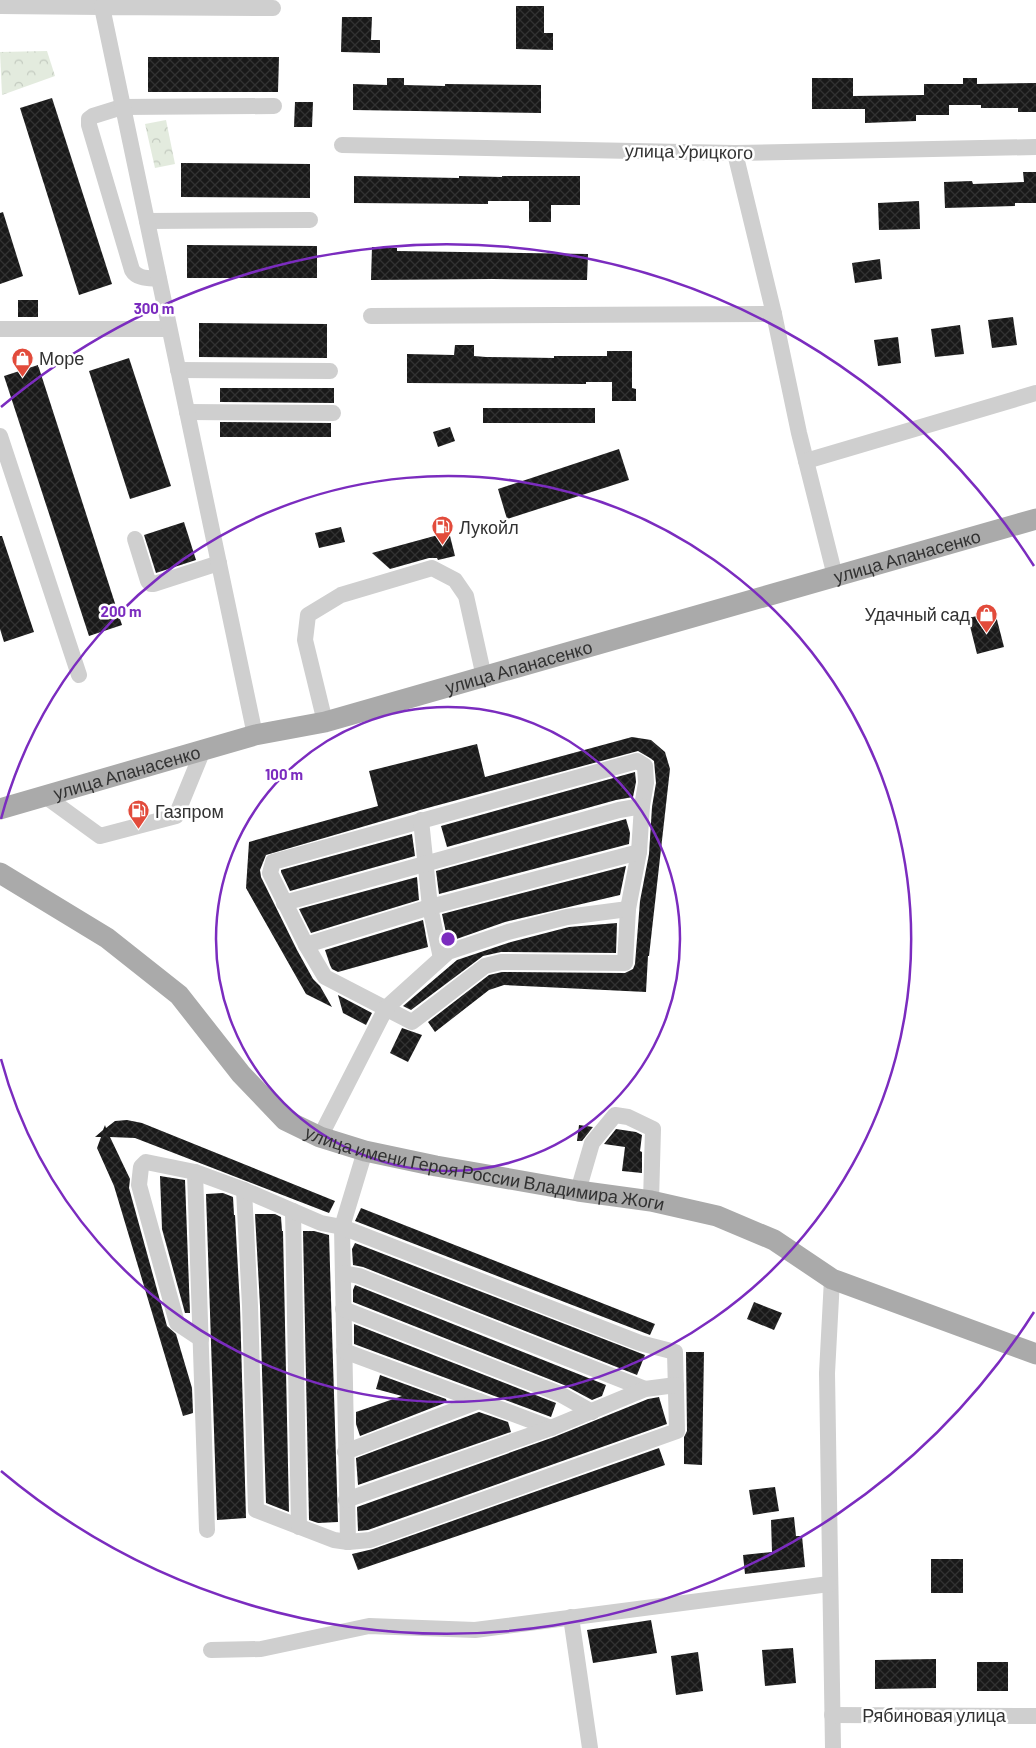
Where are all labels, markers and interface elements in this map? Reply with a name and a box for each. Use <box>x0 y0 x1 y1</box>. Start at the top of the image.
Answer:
street label: улица Урицкого <box>625 139 753 163</box>
text: 300 m <box>134 299 174 317</box>
shop icon: Море <box>11 346 35 377</box>
place label: Море <box>39 347 84 369</box>
fuel station icon: Лукойл <box>431 515 455 546</box>
place label: Лукойл <box>459 516 519 538</box>
street label: улица Апанасенко <box>831 524 983 587</box>
text: 200 m <box>100 602 142 620</box>
shop icon: Удачный сад <box>974 602 998 633</box>
place label: Удачный сад <box>864 603 970 625</box>
street label: улица Апанасенко <box>442 635 595 698</box>
street label: улица Апанасенко <box>51 740 203 804</box>
text: 100 m <box>265 765 303 783</box>
fuel station icon: Газпром <box>127 799 151 830</box>
place label: Газпром <box>155 800 224 822</box>
centre of rings <box>439 930 457 948</box>
street label: улица имени Героя России Владимира Жоги <box>302 1120 667 1215</box>
street label: Рябиновая улица <box>862 1704 1007 1726</box>

